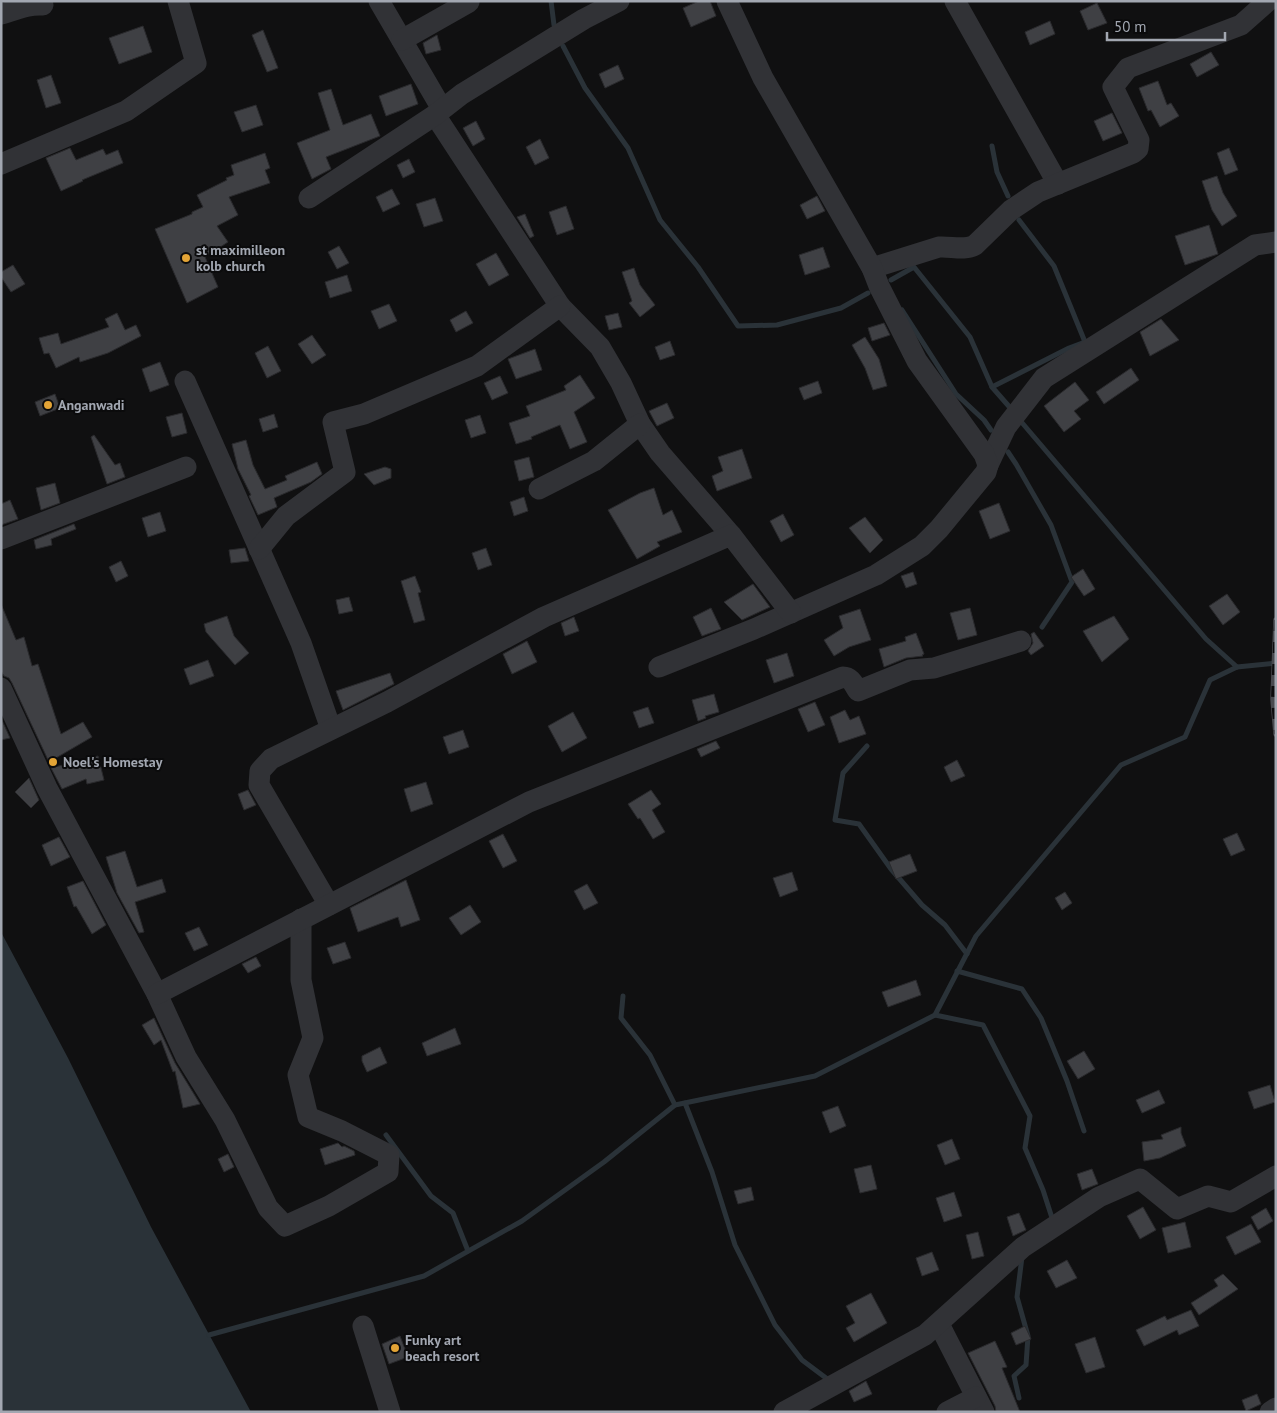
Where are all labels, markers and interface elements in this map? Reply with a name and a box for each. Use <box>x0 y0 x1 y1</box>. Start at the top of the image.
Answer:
scale bar <box>1107 10 1224 42</box>
text: 50 m <box>1114 17 1147 36</box>
place label: st maximilleon kolb church <box>196 241 285 275</box>
marker: st maximilleon kolb church <box>180 252 192 264</box>
place label: Anganwadi <box>58 396 125 414</box>
marker: Anganwadi <box>42 399 54 411</box>
place label: Noel's Homestay <box>63 753 163 771</box>
marker: Noel's Homestay <box>47 756 59 768</box>
place label: Funky art beach resort <box>405 1331 480 1365</box>
marker: Funky art beach resort <box>389 1342 401 1354</box>

